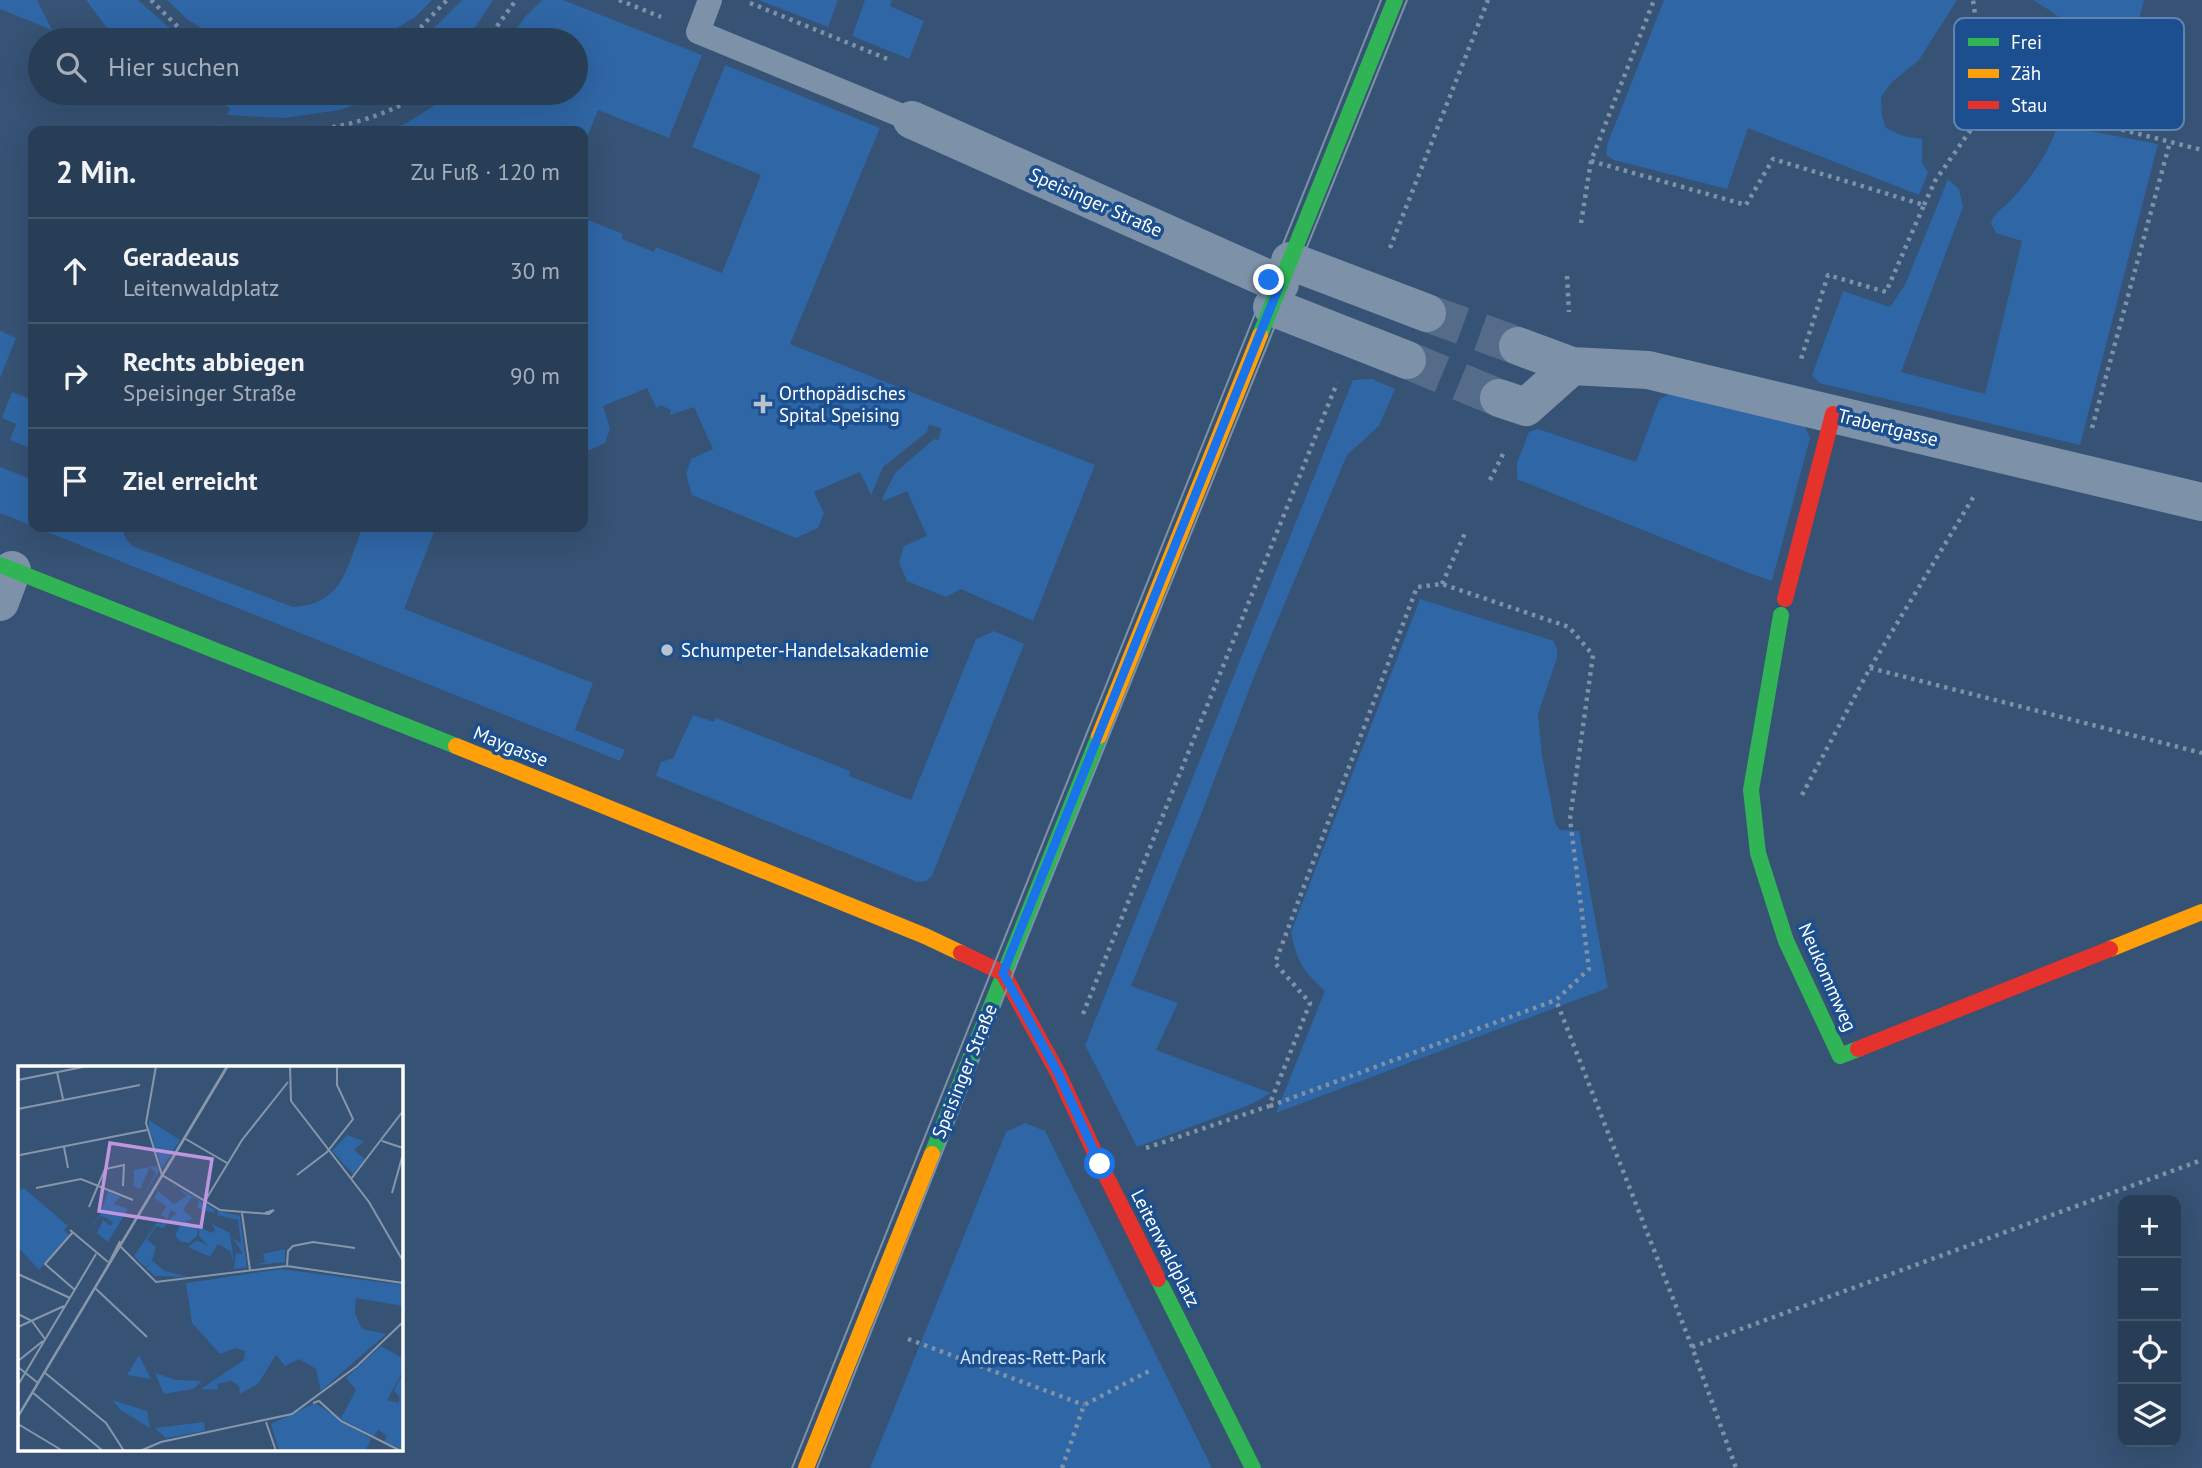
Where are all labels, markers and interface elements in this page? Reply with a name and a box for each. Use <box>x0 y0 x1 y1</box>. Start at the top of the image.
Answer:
legend <box>1954 18 2184 130</box>
search box <box>28 28 588 105</box>
text: Frei <box>2011 30 2042 54</box>
icon: search <box>52 48 90 86</box>
text: Hier suchen <box>108 50 240 83</box>
text: Zäh <box>2011 61 2041 85</box>
text: Stau <box>2011 93 2047 117</box>
text: 2 Min. <box>56 152 136 191</box>
text: Zu Fuß · 120 m <box>411 157 560 186</box>
street label: Speisinger Straße <box>1026 162 1166 242</box>
text: Geradeaus <box>123 240 239 273</box>
icon: ahead <box>56 252 94 290</box>
text: 30 m <box>510 256 560 285</box>
route end <box>1253 264 1284 295</box>
text: Leitenwaldplatz <box>123 273 279 302</box>
text: Rechts abbiegen <box>123 345 305 378</box>
icon: right <box>56 357 94 395</box>
text: 90 m <box>510 361 560 390</box>
text: Speisinger Straße <box>123 378 296 407</box>
place label: Orthopädisches Spital Speising <box>779 381 906 427</box>
marker: Orthopädisches Spital Speising <box>753 394 773 414</box>
street label: Trabertgasse <box>1835 403 1941 451</box>
icon: arrive <box>56 462 94 500</box>
text: Ziel erreicht <box>123 464 258 497</box>
place label: Schumpeter-Handelsakademie <box>681 638 929 662</box>
marker: Schumpeter-Handelsakademie <box>659 642 675 658</box>
street label: Maygasse <box>470 720 552 772</box>
street label: Neukommweg <box>1793 919 1863 1035</box>
street label: Speisinger Straße <box>926 1000 1002 1142</box>
inset map <box>18 1066 402 1450</box>
route start <box>1084 1148 1115 1179</box>
street label: Leitenwaldplatz <box>1126 1185 1206 1311</box>
map controls <box>2118 1195 2181 1447</box>
button: + <box>2118 1195 2181 1258</box>
button: − <box>2118 1258 2181 1321</box>
button: locate <box>2118 1321 2181 1384</box>
park label: Andreas-Rett-Park <box>960 1345 1106 1369</box>
button: layers <box>2118 1384 2181 1447</box>

